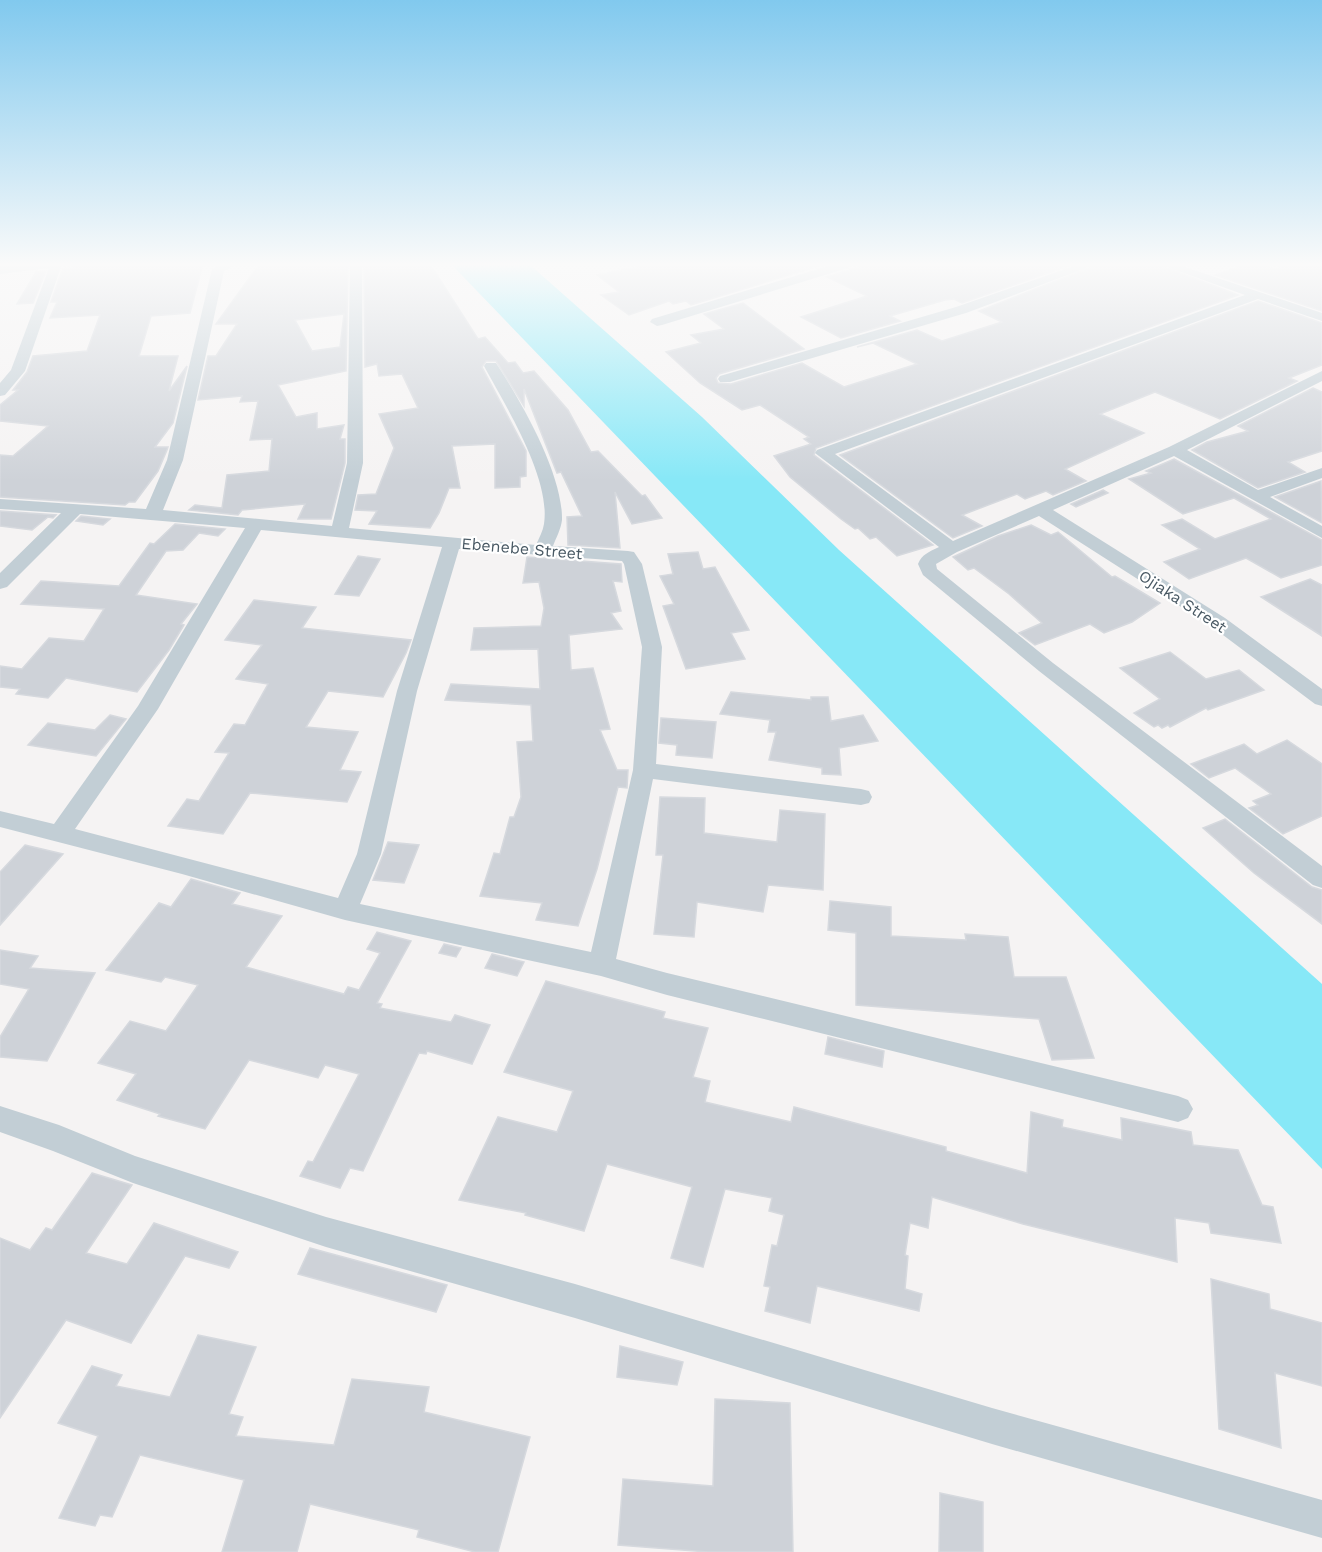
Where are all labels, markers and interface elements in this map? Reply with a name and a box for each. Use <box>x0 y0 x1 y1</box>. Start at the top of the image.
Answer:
street label: Ebenebe Street <box>461 534 584 563</box>
street label: Ojiaka Street <box>1135 566 1230 637</box>

